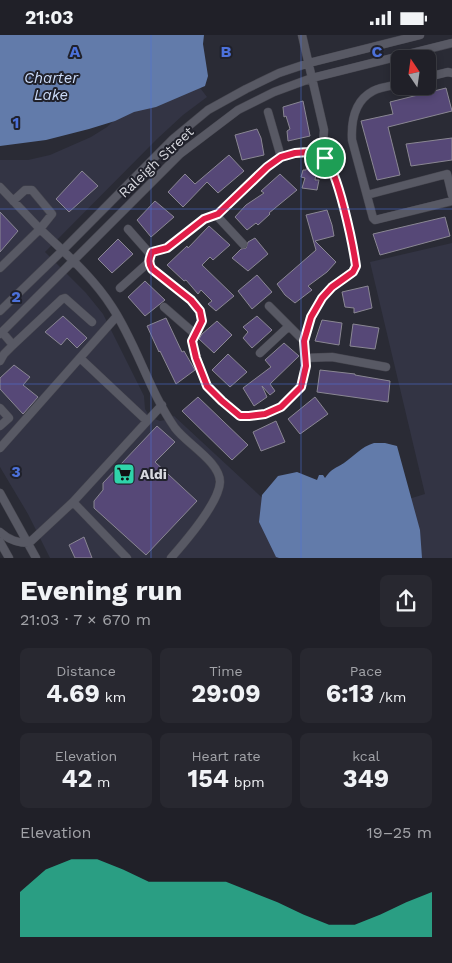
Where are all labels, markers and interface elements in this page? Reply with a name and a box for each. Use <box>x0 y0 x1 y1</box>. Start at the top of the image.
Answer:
text: 21:03 <box>25 6 74 29</box>
text: A <box>70 42 81 61</box>
text: B <box>221 42 232 61</box>
text: C <box>372 42 383 61</box>
north arrow <box>391 50 436 95</box>
map controls <box>391 50 436 95</box>
water label: Charter Lake <box>24 69 79 104</box>
text: 1 <box>13 113 19 132</box>
street label: Raleigh Street <box>115 123 197 201</box>
pin <box>304 137 346 179</box>
icon: arrive <box>311 144 339 172</box>
text: 2 <box>11 287 21 306</box>
text: 3 <box>11 462 21 481</box>
supermarket icon: Aldi <box>112 462 136 486</box>
place label: Aldi <box>140 466 167 482</box>
text: Evening run <box>20 574 182 607</box>
button: share <box>380 575 432 627</box>
text: 21:03 · 7 × 670 m <box>20 610 151 629</box>
text: Distance <box>56 663 116 679</box>
text: Time <box>209 663 243 679</box>
text: Pace <box>350 663 382 679</box>
text: 4.69 <box>46 679 100 708</box>
text: 29:09 <box>191 679 261 708</box>
text: 6:13 <box>326 679 374 708</box>
text: km <box>100 689 126 705</box>
text: /km <box>374 689 406 705</box>
text: Elevation <box>55 748 117 764</box>
text: Heart rate <box>191 748 261 764</box>
text: kcal <box>352 748 380 764</box>
text: 42 <box>62 764 92 793</box>
text: 154 <box>187 764 229 793</box>
text: 349 <box>343 764 389 793</box>
text: m <box>92 774 110 790</box>
text: bpm <box>229 774 265 790</box>
text: Elevation <box>20 823 91 842</box>
text: 19–25 m <box>367 823 432 842</box>

